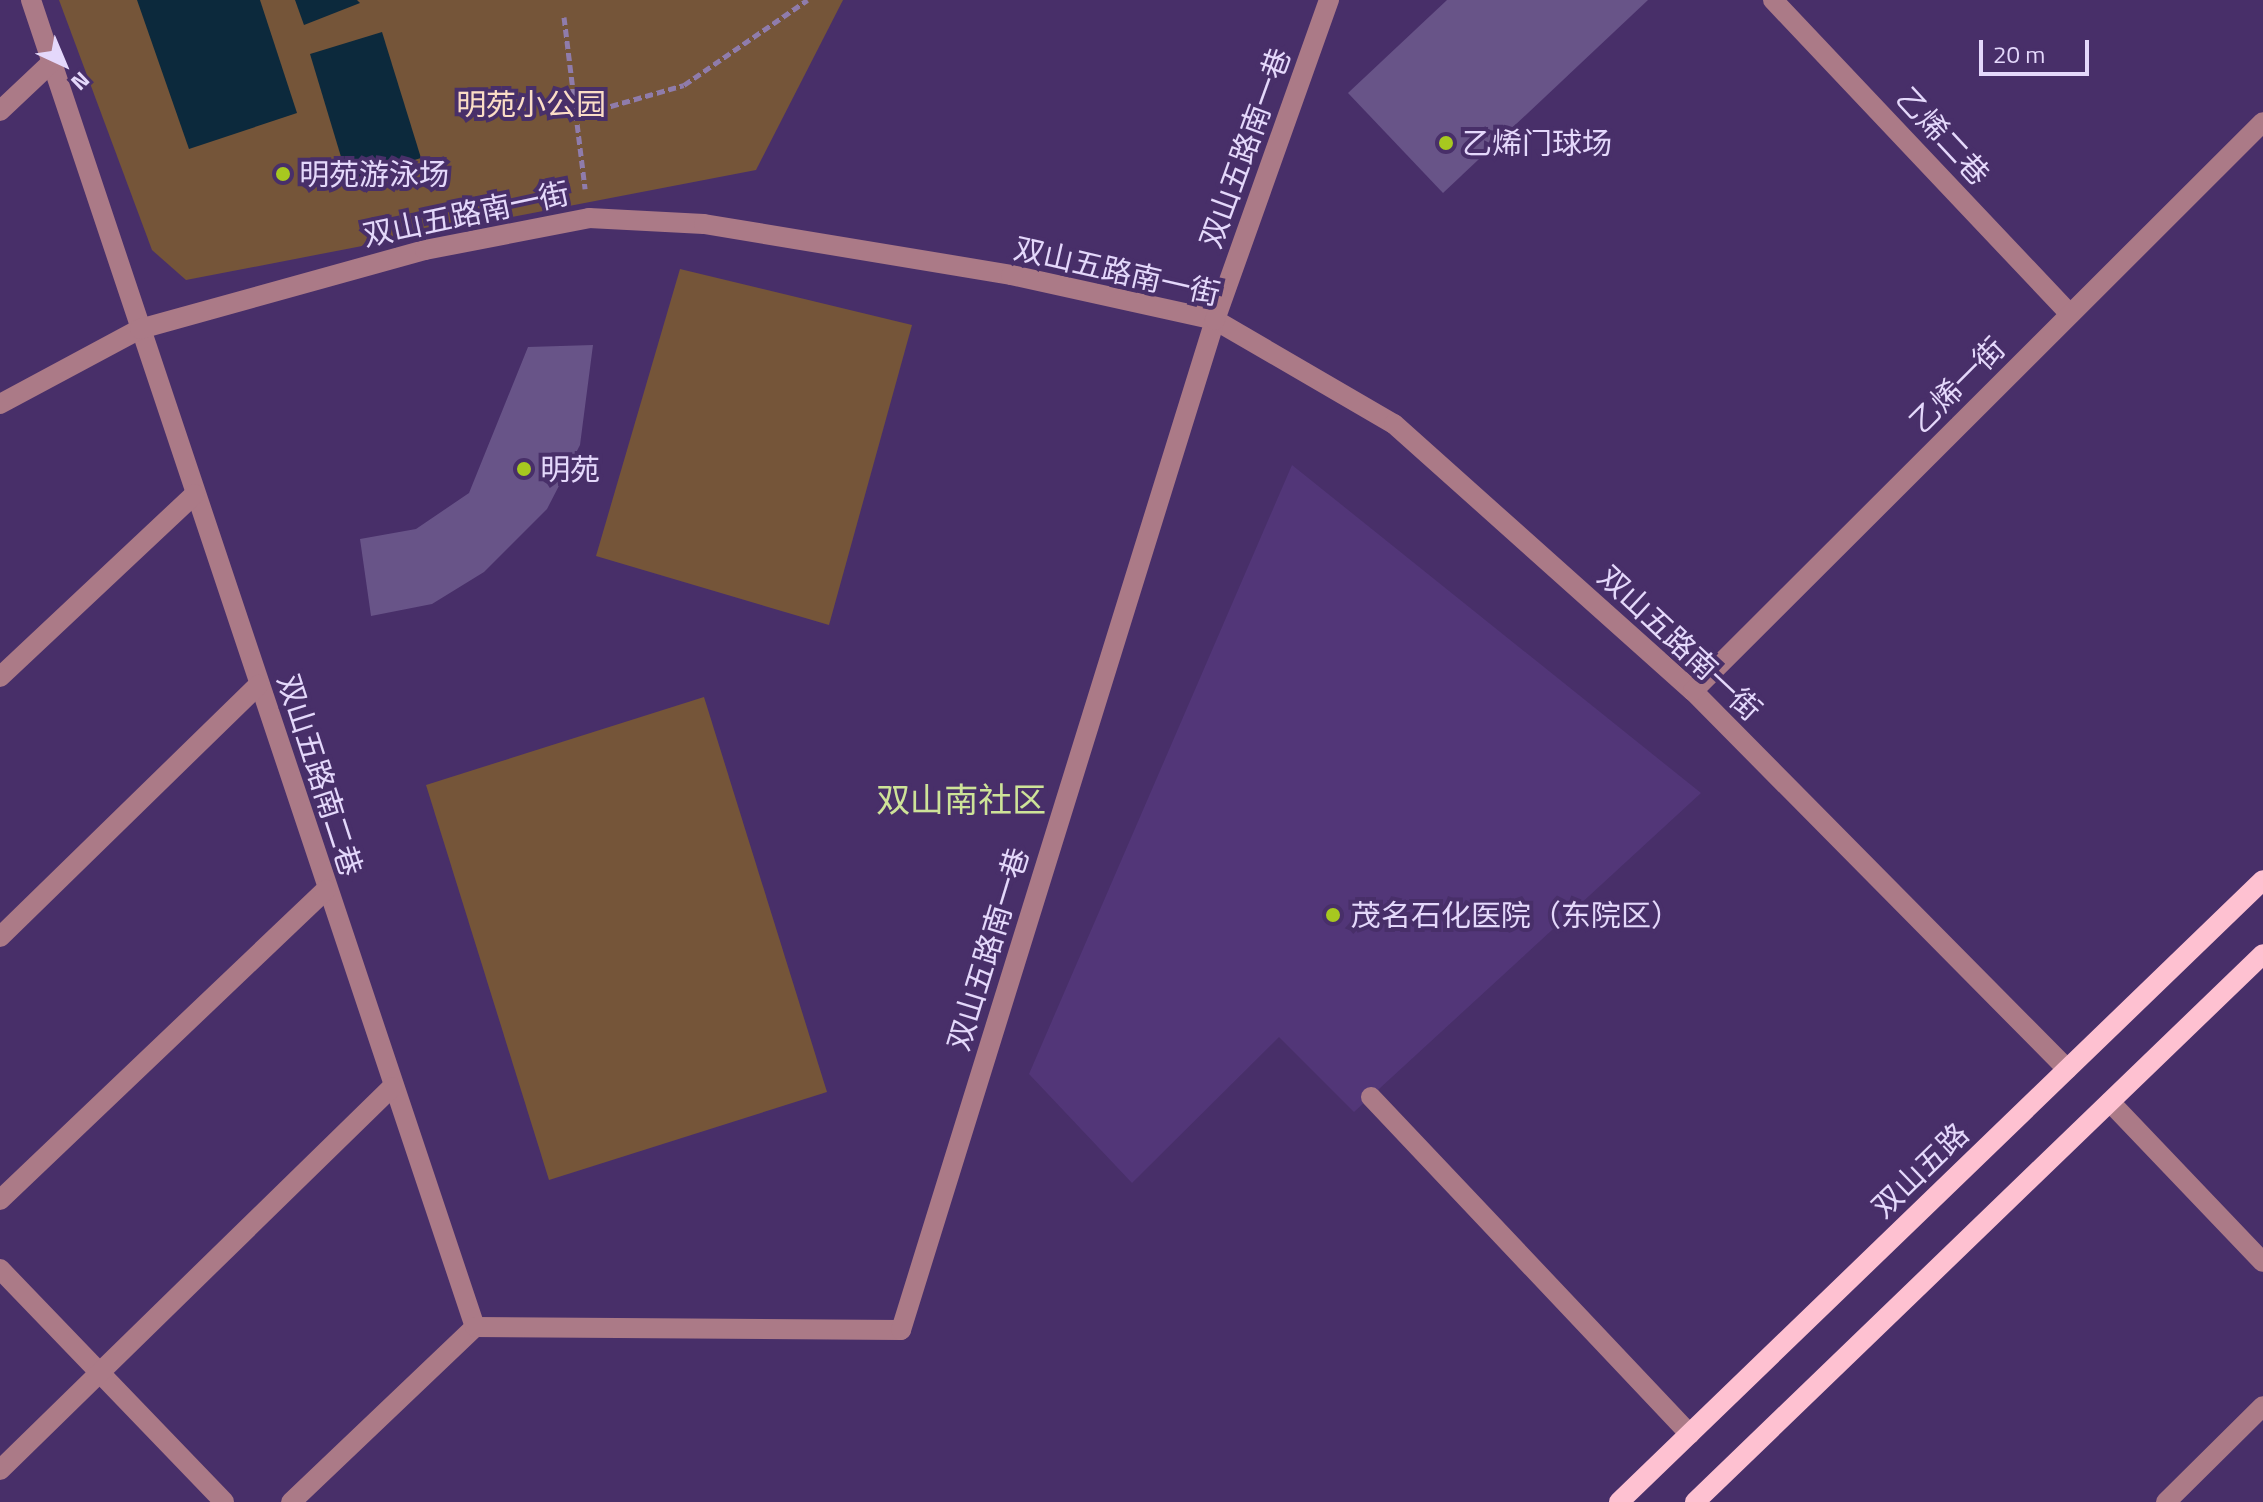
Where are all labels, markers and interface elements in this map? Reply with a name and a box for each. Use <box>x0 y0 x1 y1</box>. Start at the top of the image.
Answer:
north arrow <box>24 24 104 104</box>
scale bar <box>1983 24 2093 74</box>
text: 20 m <box>1993 36 2045 72</box>
street label: 双山五路南一巷 <box>1192 43 1298 253</box>
text: N <box>63 64 98 99</box>
street label: 乙烯二巷 <box>1889 80 1997 192</box>
park label: 明苑小公园 <box>456 86 606 122</box>
place label: 乙烯门球场 <box>1462 125 1612 161</box>
marker: 乙烯门球场 <box>1437 134 1455 152</box>
place label: 明苑游泳场 <box>299 156 449 192</box>
marker: 明苑游泳场 <box>274 165 292 183</box>
street label: 双山五路南一街 <box>360 175 572 253</box>
street label: 双山五路南一街 <box>1011 230 1223 312</box>
street label: 乙烯一街 <box>1902 330 2012 440</box>
place label: 明苑 <box>540 451 600 487</box>
marker: 明苑 <box>515 460 533 478</box>
street label: 双山五路南一街 <box>1591 558 1769 728</box>
street label: 双山五路南二巷 <box>270 670 370 880</box>
district label: 双山南社区 <box>876 780 1046 820</box>
street label: 双山五路南一巷 <box>940 843 1036 1055</box>
place label: 茂名石化医院（东院区） <box>1351 897 1681 933</box>
marker: 茂名石化医院（东院区） <box>1322 904 1344 926</box>
street label: 双山五路 <box>1864 1115 1976 1225</box>

